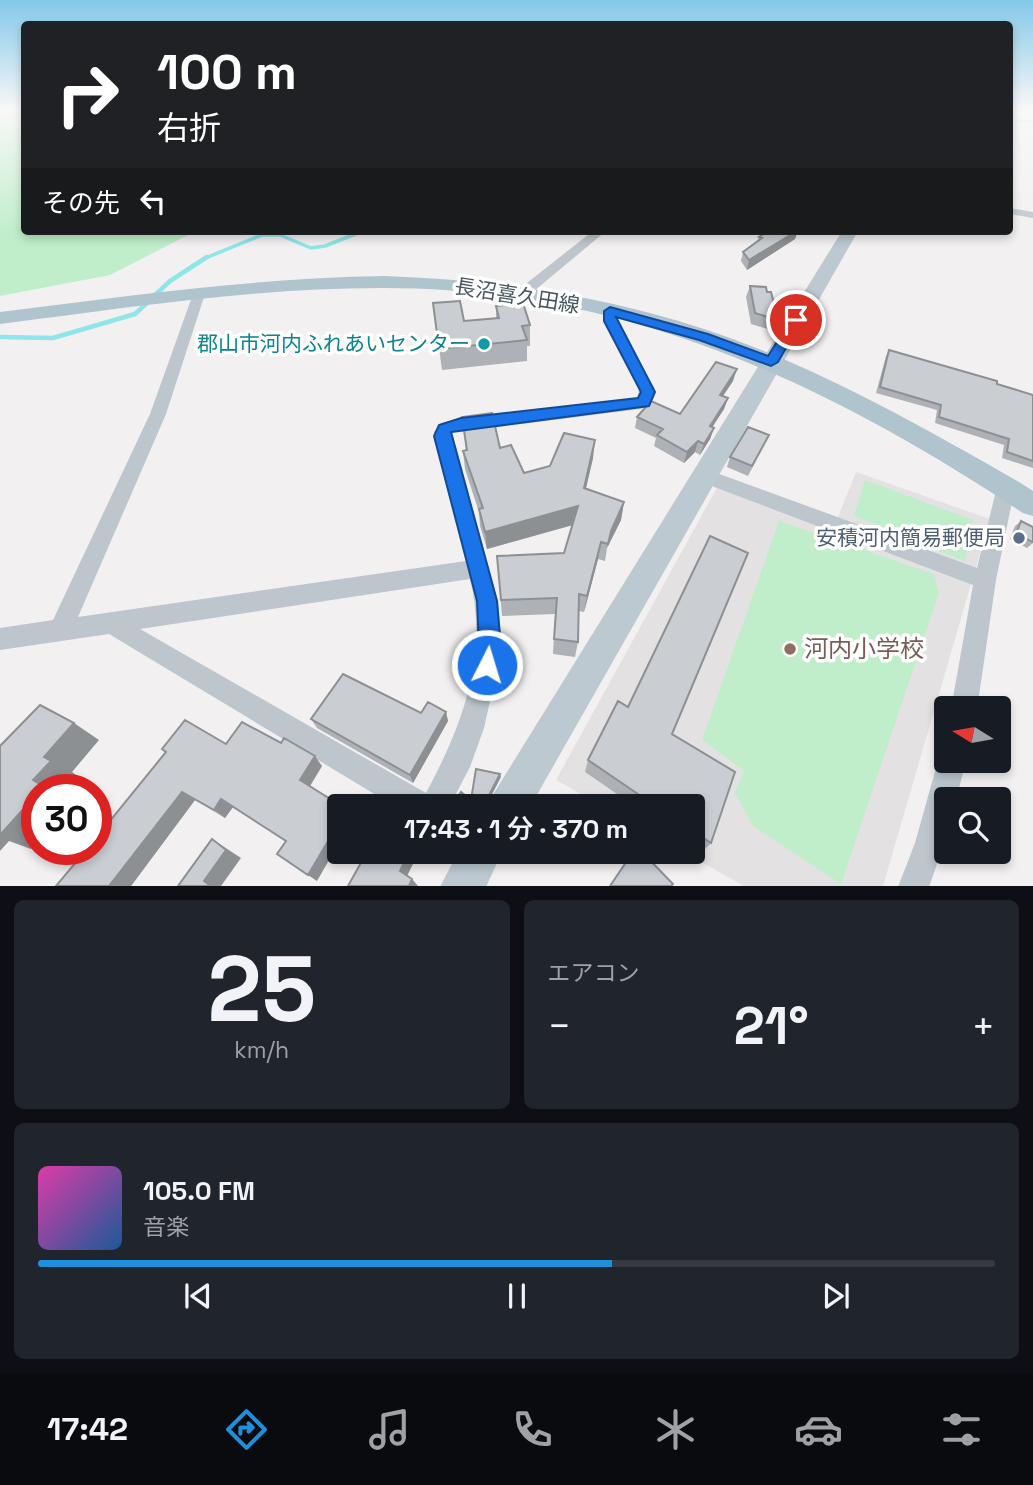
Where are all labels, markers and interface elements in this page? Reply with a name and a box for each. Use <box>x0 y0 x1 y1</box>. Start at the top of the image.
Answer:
text: 100 m <box>157 41 297 103</box>
icon: right <box>42 49 133 140</box>
text: 右折 <box>157 108 221 148</box>
icon: left <box>134 182 172 220</box>
text: その先 <box>42 186 120 220</box>
street label: 長沼喜久田線 <box>453 272 581 319</box>
pin <box>766 290 826 350</box>
icon: arrive <box>777 301 815 339</box>
place label: 郡山市河内ふれあいセンター <box>197 330 470 357</box>
marker: 郡山市河内ふれあいセンター <box>476 336 492 352</box>
place label: 安積河内簡易郵便局 <box>816 524 1005 551</box>
marker: 安積河内簡易郵便局 <box>1011 530 1027 546</box>
position arrow <box>450 628 524 702</box>
place label: 河内小学校 <box>804 633 924 664</box>
marker: 河内小学校 <box>782 641 798 657</box>
north arrow <box>934 696 1012 774</box>
map controls <box>934 696 1011 864</box>
speed limit sign: 30 <box>21 774 112 865</box>
button: search <box>934 787 1011 864</box>
text: 17:43 · 1 分 · 370 m <box>404 812 628 846</box>
text: 25 <box>207 931 316 1048</box>
text: エアコン <box>548 958 640 988</box>
text: 21° <box>734 993 809 1059</box>
text: − <box>548 1002 571 1050</box>
text: + <box>971 1002 995 1050</box>
text: km/h <box>234 1035 289 1065</box>
text: 105.0 FM <box>143 1174 255 1208</box>
text: 音楽 <box>143 1212 189 1242</box>
icon: previous <box>179 1277 217 1315</box>
icon: pause <box>498 1277 536 1315</box>
icon: next <box>817 1277 855 1315</box>
icon: directions <box>222 1405 271 1454</box>
icon: music <box>365 1405 414 1454</box>
icon: phone <box>508 1405 557 1454</box>
icon: climate <box>651 1405 700 1454</box>
icon: car <box>794 1405 843 1454</box>
icon: filters <box>937 1405 986 1454</box>
text: 17:42 <box>47 1409 128 1449</box>

